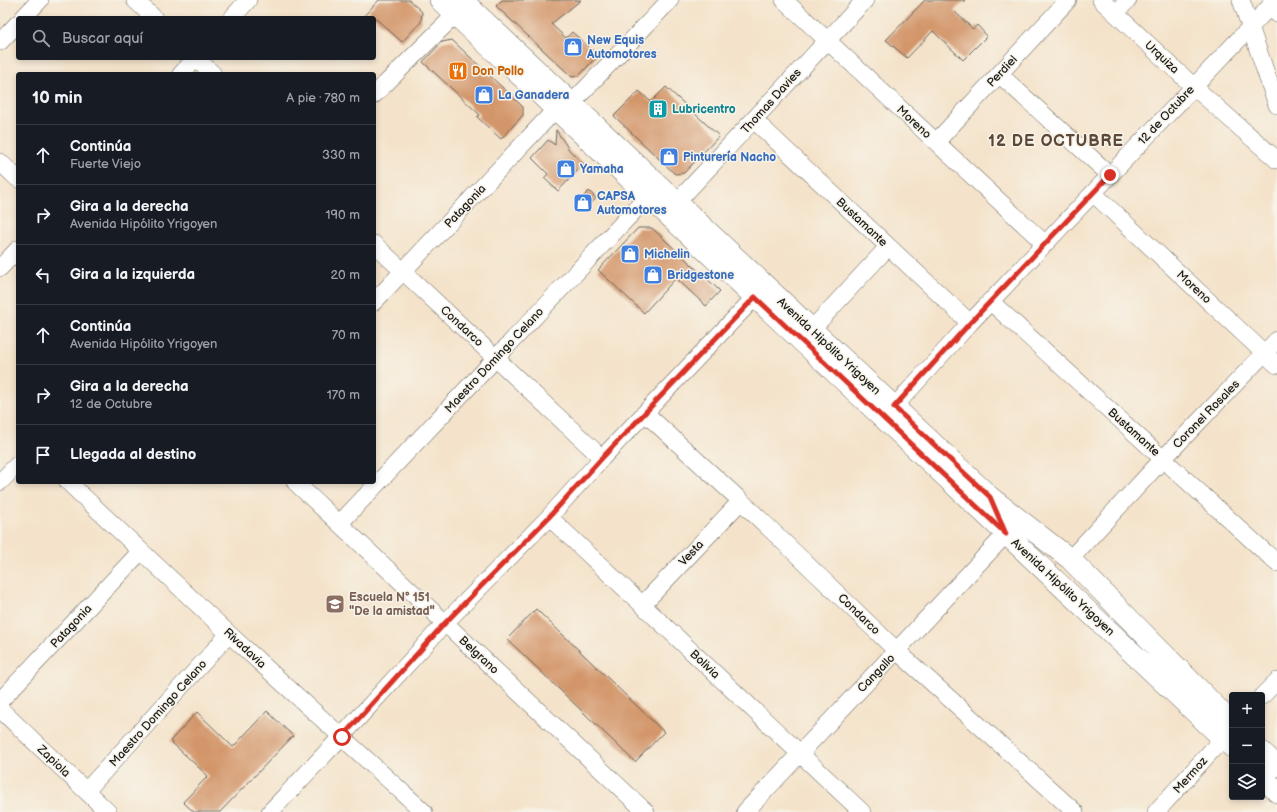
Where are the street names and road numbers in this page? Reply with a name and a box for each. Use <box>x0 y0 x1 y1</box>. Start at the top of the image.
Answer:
street label: Urquiza <box>1141 38 1182 77</box>
street label: Perdiel <box>984 52 1021 90</box>
street label: Thomas Davies <box>738 65 805 137</box>
street label: 12 de Octubre <box>1135 82 1198 148</box>
street label: Moreno <box>893 103 934 142</box>
street label: Patagonia <box>441 181 489 231</box>
street label: Bustamante <box>833 195 891 250</box>
street label: Moreno <box>1173 268 1214 307</box>
street label: Avenida Hipólito Yrigoyen <box>774 294 884 398</box>
street label: Condarco <box>437 303 486 350</box>
street label: Maestro Domingo Celano <box>442 304 547 416</box>
street label: Coronel Rosales <box>1170 377 1243 452</box>
street label: Bustamante <box>1105 405 1163 460</box>
street label: Avenida Hipólito Yrigoyen <box>1008 535 1118 639</box>
street label: Vesta <box>676 537 707 569</box>
street label: Condarco <box>834 591 883 638</box>
street label: Patagonia <box>47 601 95 651</box>
street label: Rivadavia <box>220 625 269 672</box>
street label: Belgrano <box>456 633 502 678</box>
street label: Bolivia <box>687 647 723 682</box>
street label: Cangallo <box>854 651 899 696</box>
street label: Maestro Domingo Celano <box>106 657 210 770</box>
street label: Zapiola <box>33 741 73 781</box>
street label: Mermoz <box>1170 754 1211 797</box>

